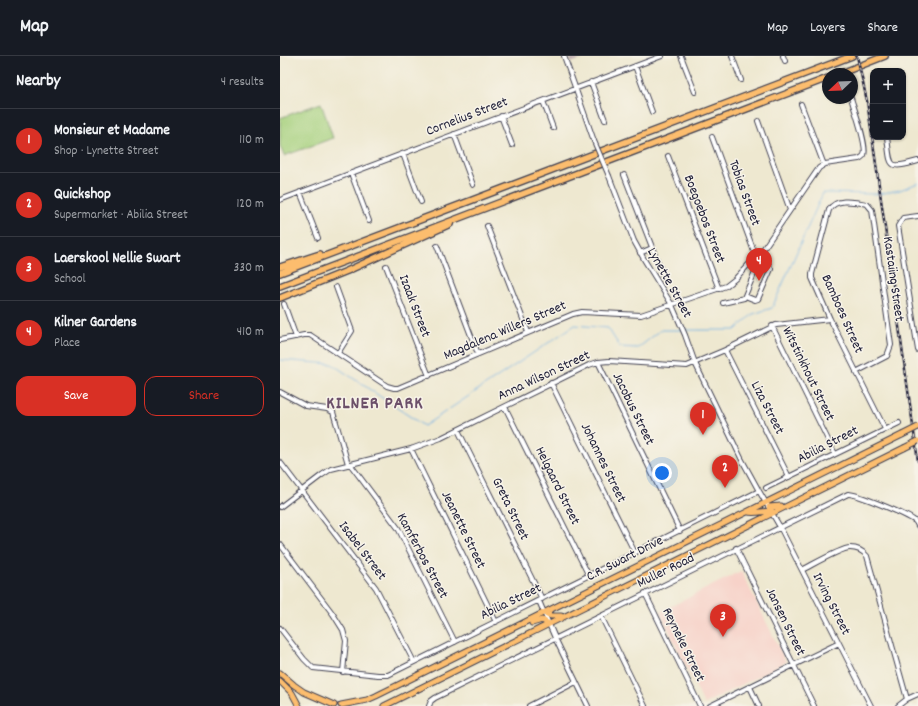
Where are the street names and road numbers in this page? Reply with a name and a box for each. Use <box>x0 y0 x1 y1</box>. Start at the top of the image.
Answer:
street label: Cornelius Street <box>423 92 511 142</box>
street label: Tobias Street <box>723 157 765 229</box>
street label: Boegoebos Street <box>678 172 730 266</box>
street label: Kastaiing Street <box>877 235 909 323</box>
street label: Lynette Street <box>641 244 697 322</box>
street label: Bamboes Street <box>816 271 868 357</box>
street label: Izaak Street <box>393 272 435 340</box>
street label: Magdalena Willers Street <box>441 296 569 366</box>
street label: Witstinkhout Street <box>777 323 839 425</box>
street label: Anna Wilson Street <box>494 346 594 406</box>
street label: Jacobus Street <box>607 369 659 449</box>
street label: Liza Street <box>745 378 789 438</box>
street label: Johannes Street <box>575 420 631 506</box>
street label: Abilia Street <box>794 421 862 469</box>
street label: Helgaard Street <box>529 443 585 529</box>
street label: Greta Street <box>486 474 534 544</box>
street label: Jeanette Street <box>436 488 490 572</box>
street label: Kamferbos Street <box>391 510 453 602</box>
street label: Isabel Street <box>333 517 391 585</box>
street label: C.R. Swart Drive <box>583 531 667 587</box>
street label: Muller Road <box>634 548 698 594</box>
street label: Irving Street <box>807 569 855 639</box>
street label: Abilia Street <box>477 579 545 625</box>
street label: Jansen Street <box>760 584 810 660</box>
street label: Reyneke Street <box>656 604 710 686</box>

